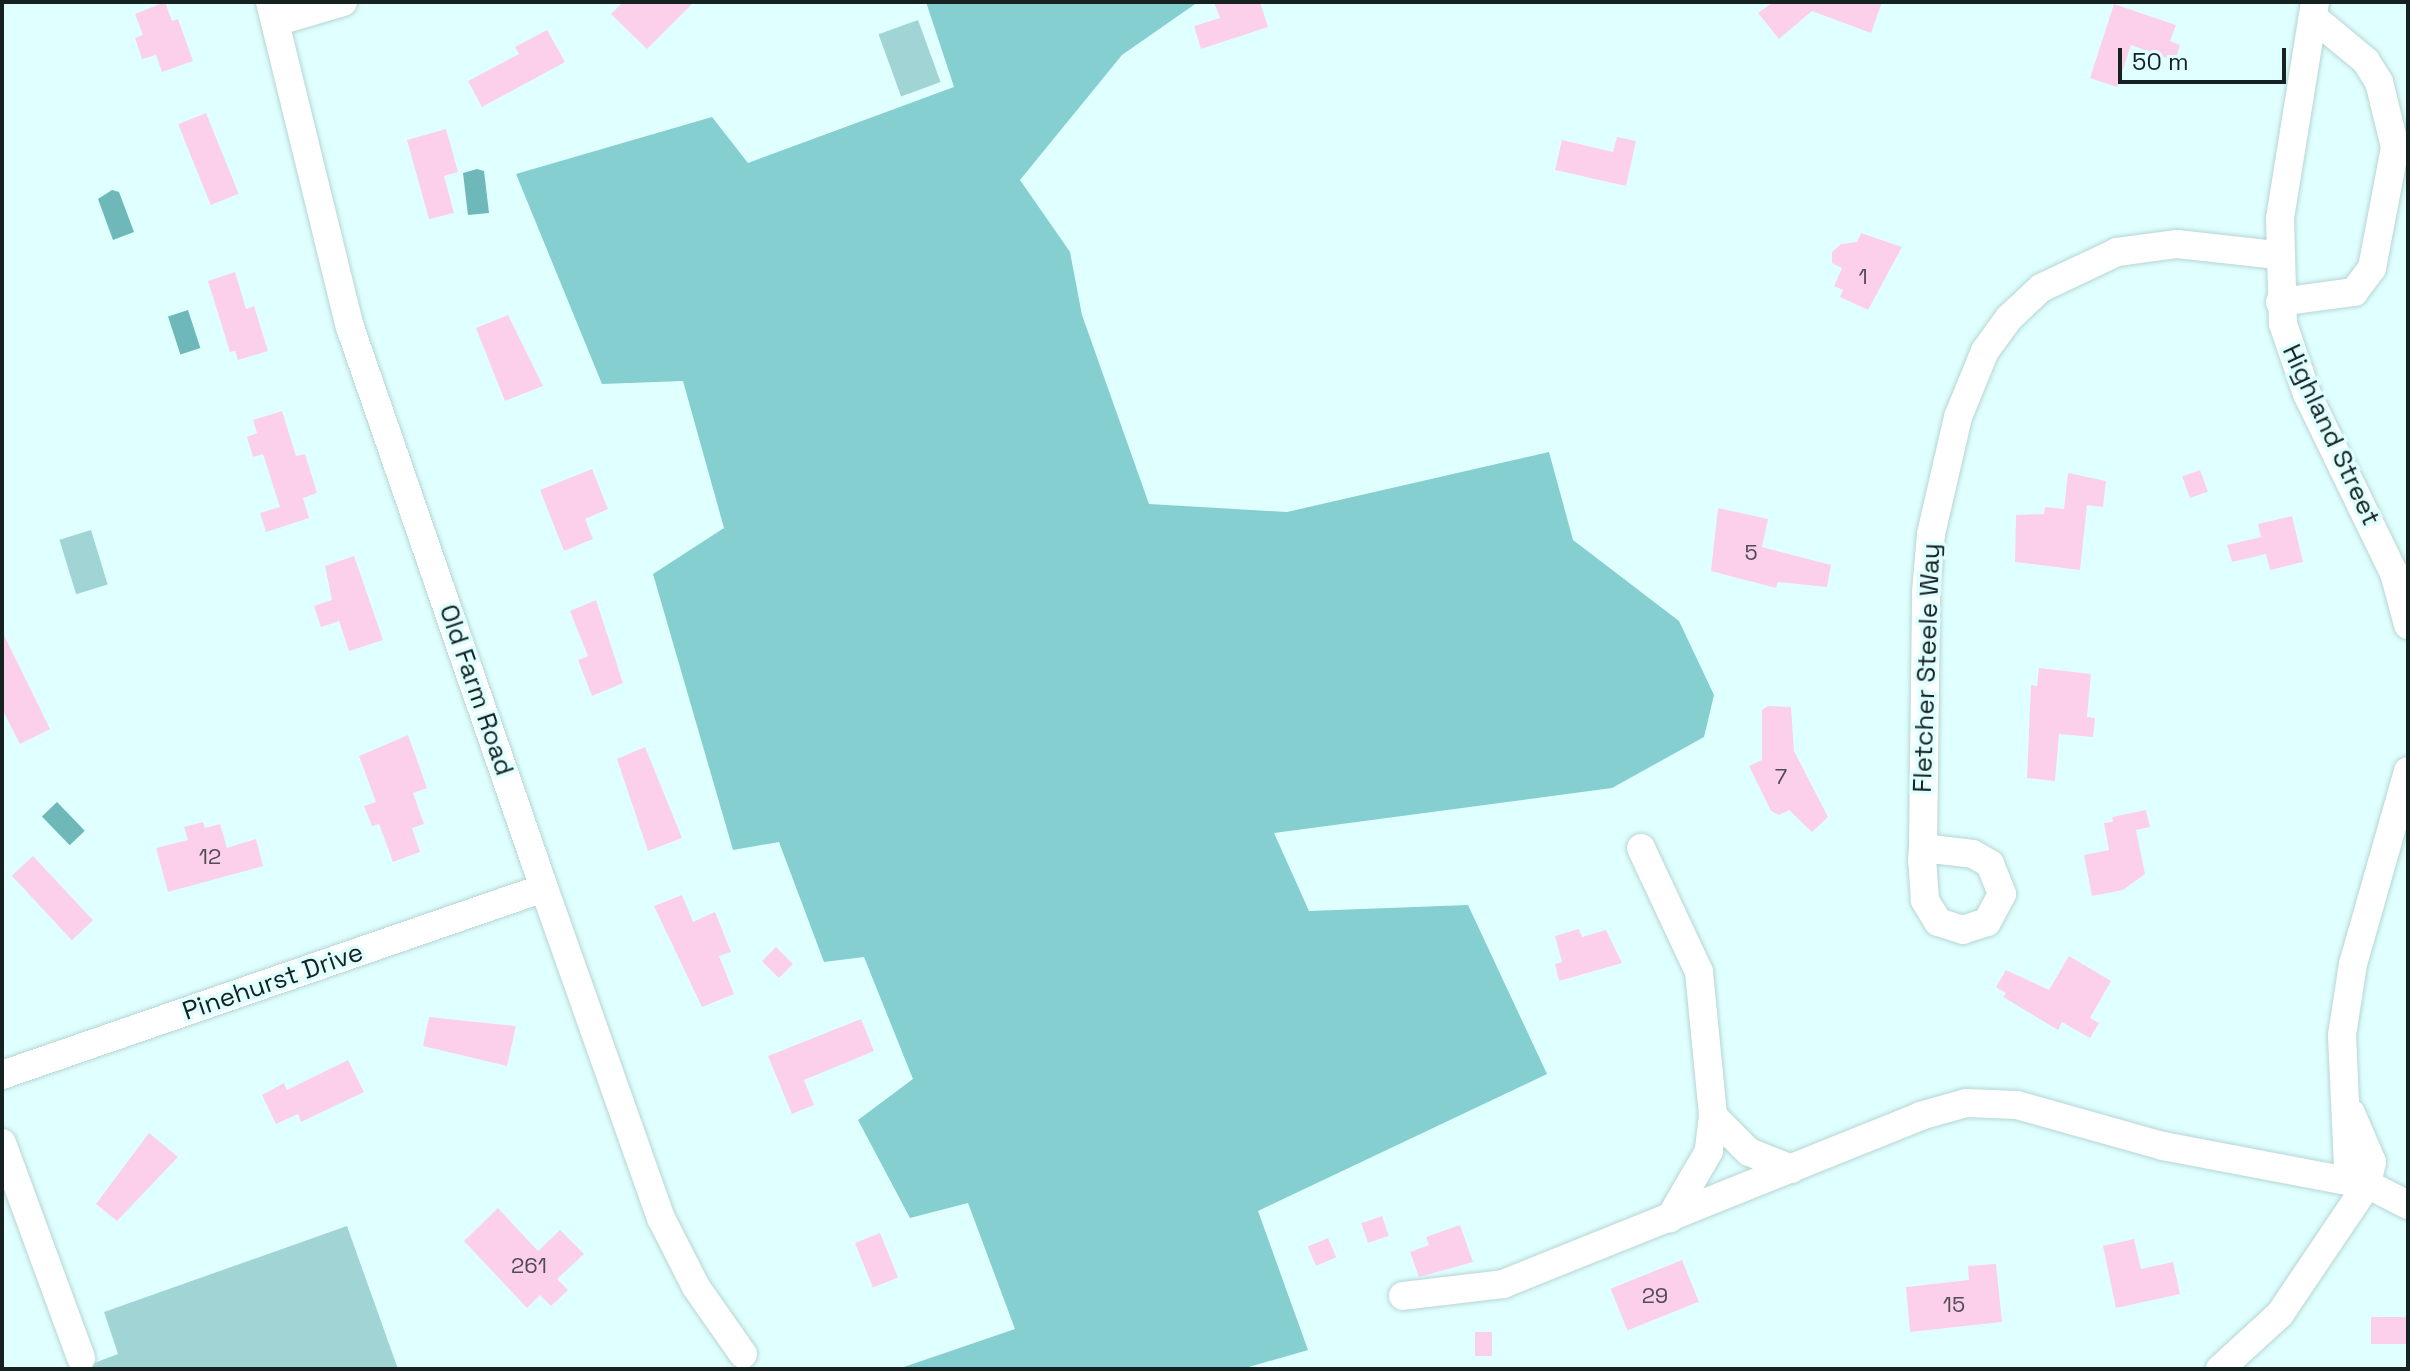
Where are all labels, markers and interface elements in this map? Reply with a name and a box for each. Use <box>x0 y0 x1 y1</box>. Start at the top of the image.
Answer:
scale bar <box>2122 32 2290 82</box>
text: 50 m <box>2132 46 2189 77</box>
house number: 1 <box>1858 264 1868 290</box>
street label: Highland Street <box>2275 339 2387 531</box>
house number: 5 <box>1744 540 1758 566</box>
street label: Fletcher Steele Way <box>1907 543 1947 793</box>
street label: Old Farm Road <box>432 600 520 780</box>
house number: 7 <box>1775 764 1787 790</box>
house number: 12 <box>199 844 221 870</box>
street label: Pinehurst Drive <box>179 937 367 1027</box>
house number: 261 <box>511 1253 547 1279</box>
house number: 29 <box>1642 1283 1668 1309</box>
house number: 15 <box>1943 1292 1965 1318</box>

